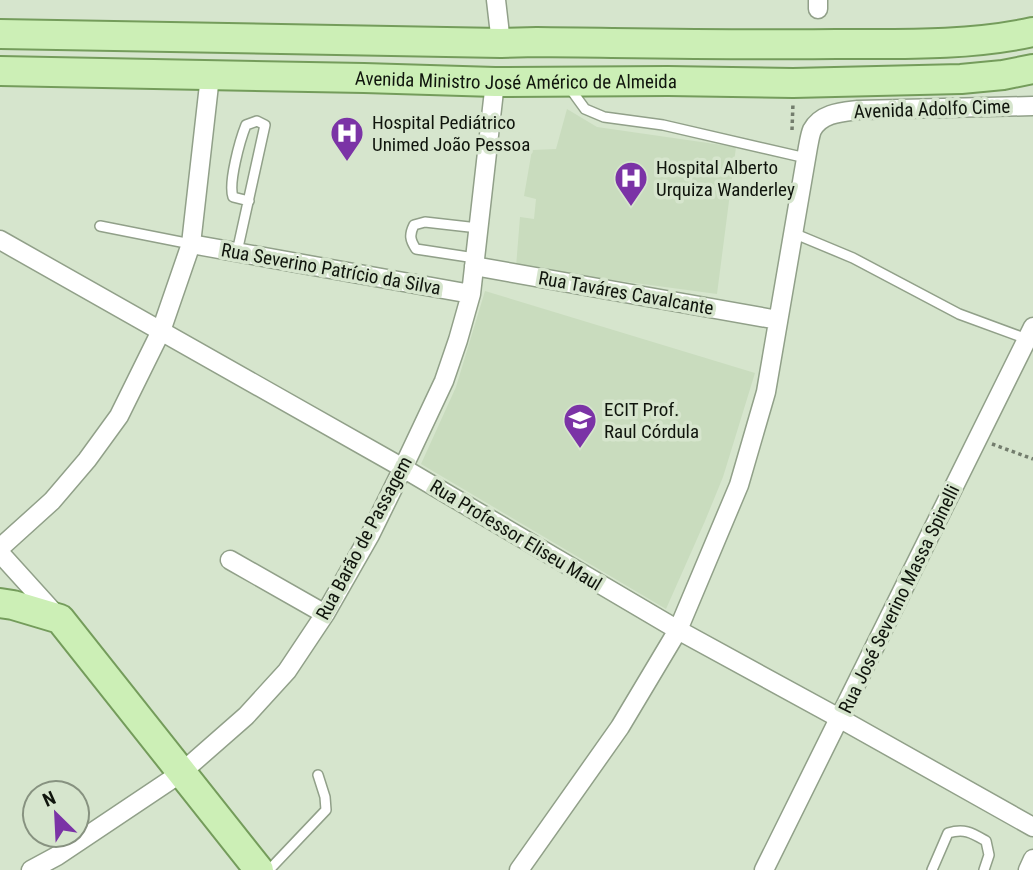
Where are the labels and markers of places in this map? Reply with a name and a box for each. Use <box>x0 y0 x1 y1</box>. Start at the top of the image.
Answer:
place label: Hospital Pediátrico Unimed João Pessoa <box>372 111 530 156</box>
hospital icon: Hospital Pediátrico Unimed João Pessoa <box>328 114 366 163</box>
place label: Hospital Alberto Urquiza Wanderley <box>656 156 795 201</box>
hospital icon: Hospital Alberto Urquiza Wanderley <box>612 159 650 208</box>
place label: ECIT Prof. Raul Córdula <box>604 398 699 443</box>
school or university icon: ECIT Prof. Raul Córdula <box>561 401 599 450</box>

